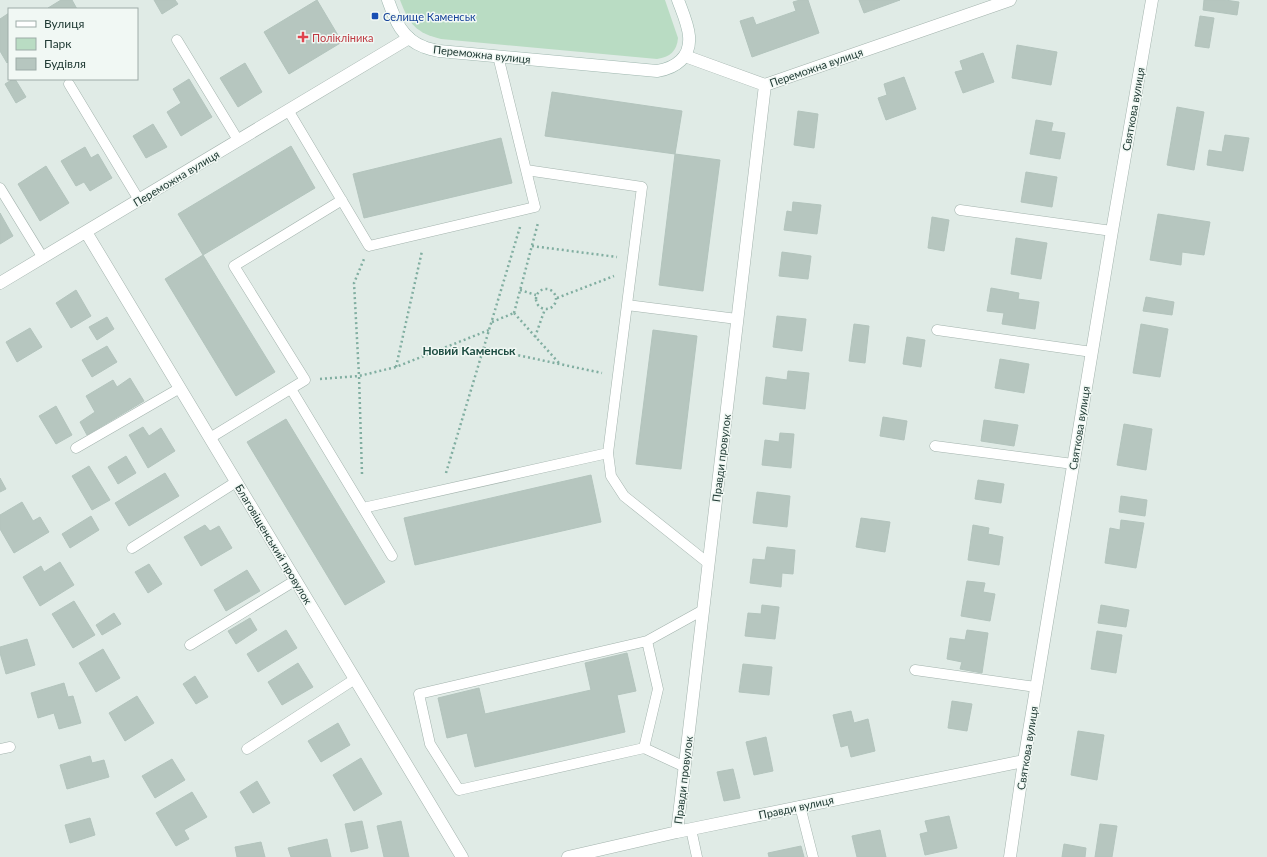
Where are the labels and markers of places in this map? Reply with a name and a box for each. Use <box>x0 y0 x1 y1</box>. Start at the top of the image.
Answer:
place label: Селище Каменськ <box>383 10 476 23</box>
marker: Селище Каменськ <box>370 11 380 21</box>
marker: Полікліника <box>297 31 309 43</box>
place label: Полікліника <box>312 31 374 44</box>

